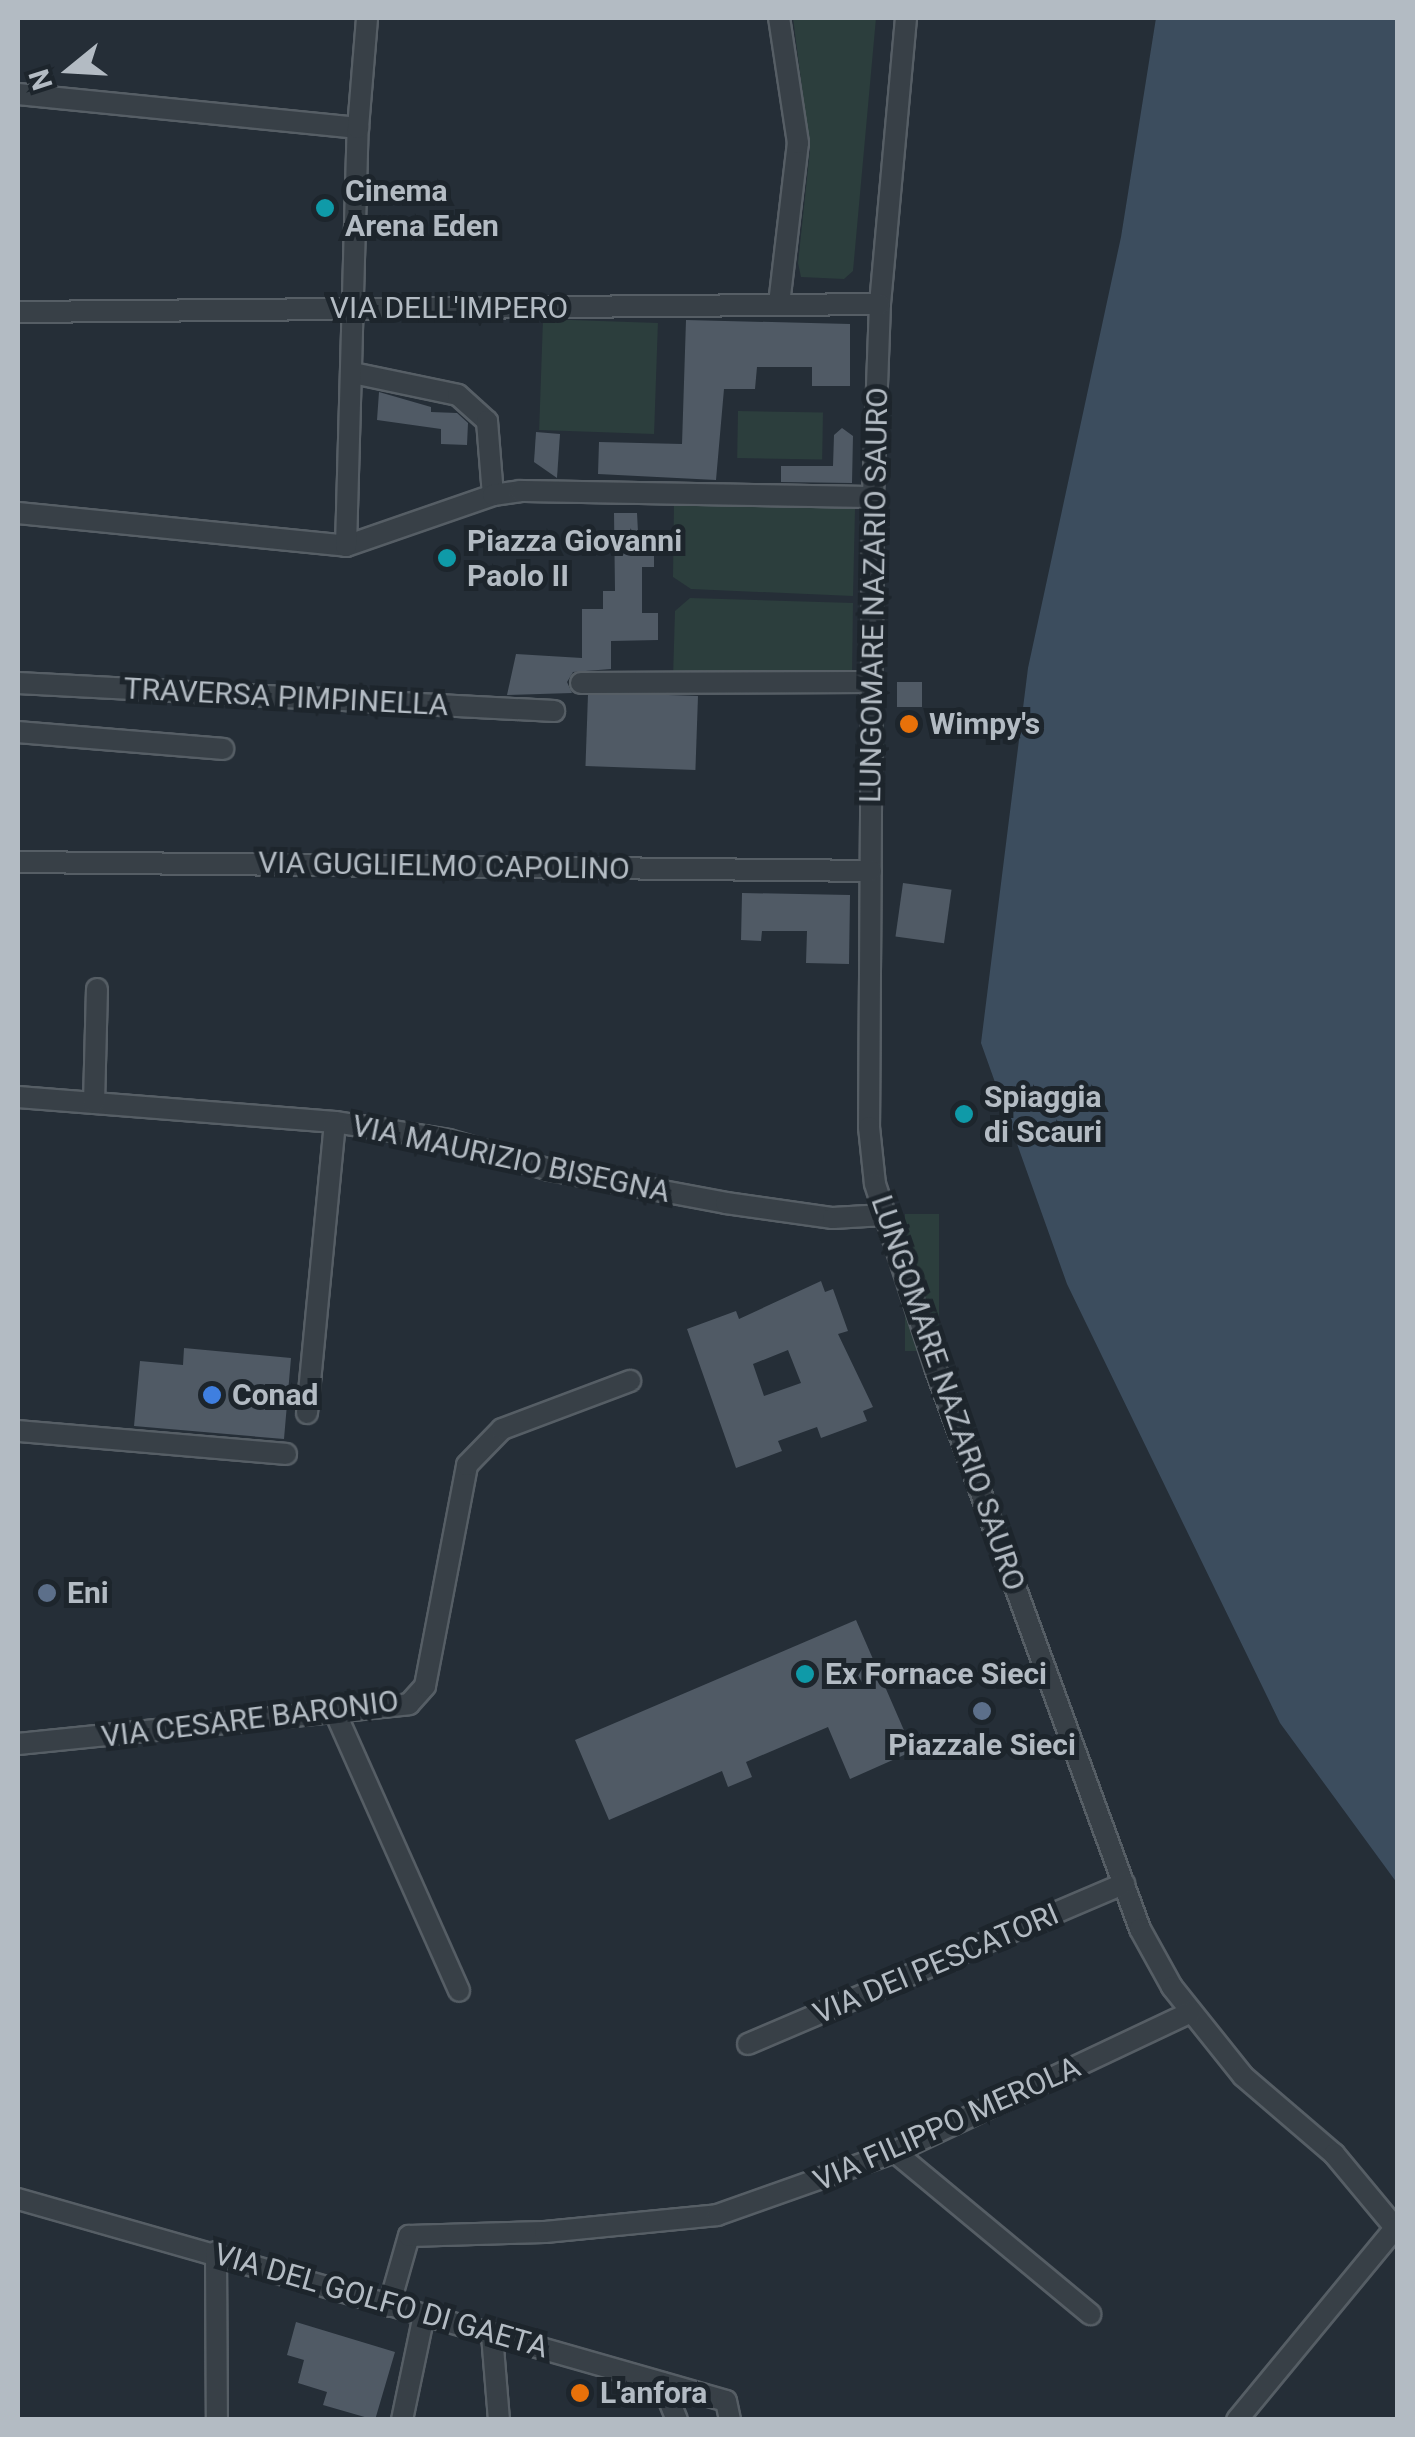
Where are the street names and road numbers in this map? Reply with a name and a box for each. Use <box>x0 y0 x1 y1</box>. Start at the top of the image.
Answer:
street label: VIA DELL'IMPERO <box>330 290 568 326</box>
street label: LUNGOMARE NAZARIO SAURO <box>852 387 896 803</box>
street label: TRAVERSA PIMPINELLA <box>123 671 449 723</box>
street label: VIA GUGLIELMO CAPOLINO <box>258 845 630 887</box>
street label: VIA MAURIZIO BISEGNA <box>349 1108 673 1210</box>
street label: LUNGOMARE NAZARIO SAURO <box>863 1191 1033 1595</box>
street label: VIA CESARE BARONIO <box>99 1683 401 1755</box>
street label: VIA DEI PESCATORI <box>808 1896 1064 2032</box>
street label: VIA FILIPPO MEROLA <box>808 2049 1086 2199</box>
street label: VIA DEL GOLFO DI GAETA <box>210 2236 552 2366</box>

